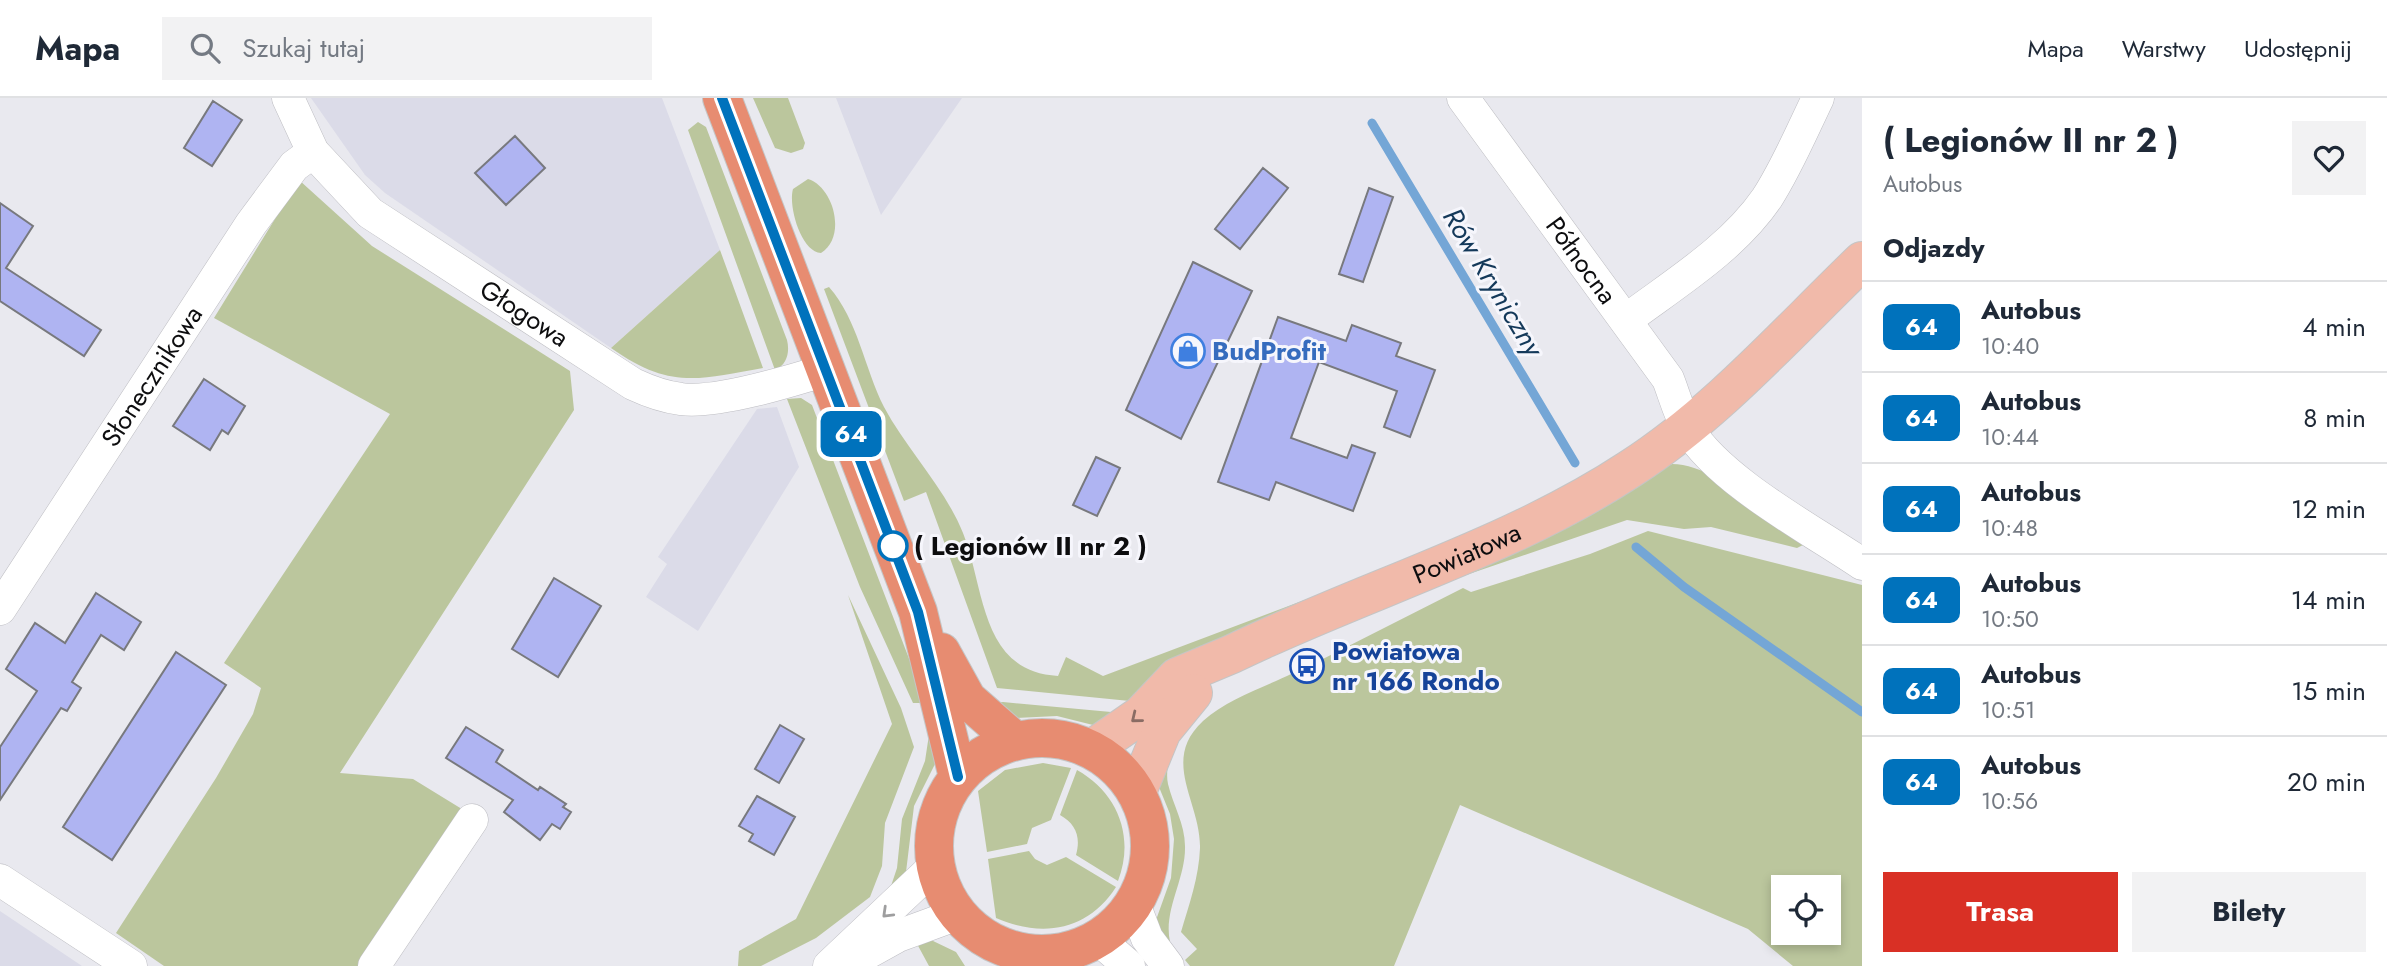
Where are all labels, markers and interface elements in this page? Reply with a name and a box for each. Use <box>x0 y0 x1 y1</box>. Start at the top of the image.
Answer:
search box <box>162 17 652 80</box>
text: Mapa <box>35 25 120 72</box>
icon: search <box>186 29 224 67</box>
text: Szukaj tutaj <box>242 29 365 67</box>
text: Mapa <box>2027 31 2084 66</box>
text: Warstwy <box>2122 31 2206 66</box>
text: Udostępnij <box>2244 31 2352 66</box>
text: ( Legionów II nr 2 ) <box>1883 117 2178 164</box>
button: heart <box>2292 121 2366 195</box>
text: Autobus <box>1883 167 1962 201</box>
water label: Rów Kryniczny <box>1432 200 1555 366</box>
street label: Północna <box>1537 209 1626 312</box>
text: Odjazdy <box>1883 229 1985 267</box>
street label: Głogowa <box>472 270 576 356</box>
text: Autobus <box>1981 291 2081 329</box>
street label: Słonecznikowa <box>92 298 212 454</box>
text: 4 min <box>2302 308 2366 346</box>
text: 64 <box>1905 309 1938 344</box>
text: 10:40 <box>1981 329 2039 363</box>
shop icon: BudProfit <box>1169 332 1207 370</box>
place label: BudProfit <box>1212 332 1327 370</box>
text: Autobus <box>1981 382 2081 420</box>
text: 8 min <box>2303 399 2366 437</box>
text: 64 <box>1905 400 1938 435</box>
line badge: 64 <box>820 411 882 457</box>
text: 64 <box>835 416 867 451</box>
text: 10:44 <box>1981 420 2039 454</box>
text: Autobus <box>1981 473 2081 511</box>
text: 12 min <box>2291 490 2366 528</box>
text: 64 <box>1905 491 1938 526</box>
text: 10:48 <box>1981 511 2038 545</box>
street label: Powiatowa <box>1407 513 1527 593</box>
place label: ( Legionów II nr 2 ) <box>914 527 1147 565</box>
marker: ( Legionów II nr 2 ) <box>878 531 908 561</box>
text: Autobus <box>1981 564 2081 602</box>
text: 14 min <box>2291 581 2366 619</box>
text: 64 <box>1905 582 1938 617</box>
text: 10:50 <box>1981 602 2039 636</box>
place label: Powiatowa nr 166 Rondo <box>1332 632 1500 700</box>
bus stop icon: Powiatowa nr 166 Rondo <box>1288 647 1326 685</box>
text: Autobus <box>1981 655 2081 693</box>
text: 15 min <box>2291 672 2366 710</box>
text: 64 <box>1905 673 1938 708</box>
text: 10:51 <box>1981 693 2035 727</box>
one-way arrow <box>1132 709 1144 722</box>
text: Autobus <box>1981 746 2081 784</box>
text: 20 min <box>2287 763 2366 801</box>
text: 64 <box>1905 764 1938 799</box>
text: 10:56 <box>1981 784 2038 818</box>
button: Trasa <box>1883 872 2118 952</box>
button: Bilety <box>2132 872 2366 952</box>
map controls <box>1771 875 1841 945</box>
button: locate <box>1771 875 1841 945</box>
one-way arrow <box>882 904 895 917</box>

